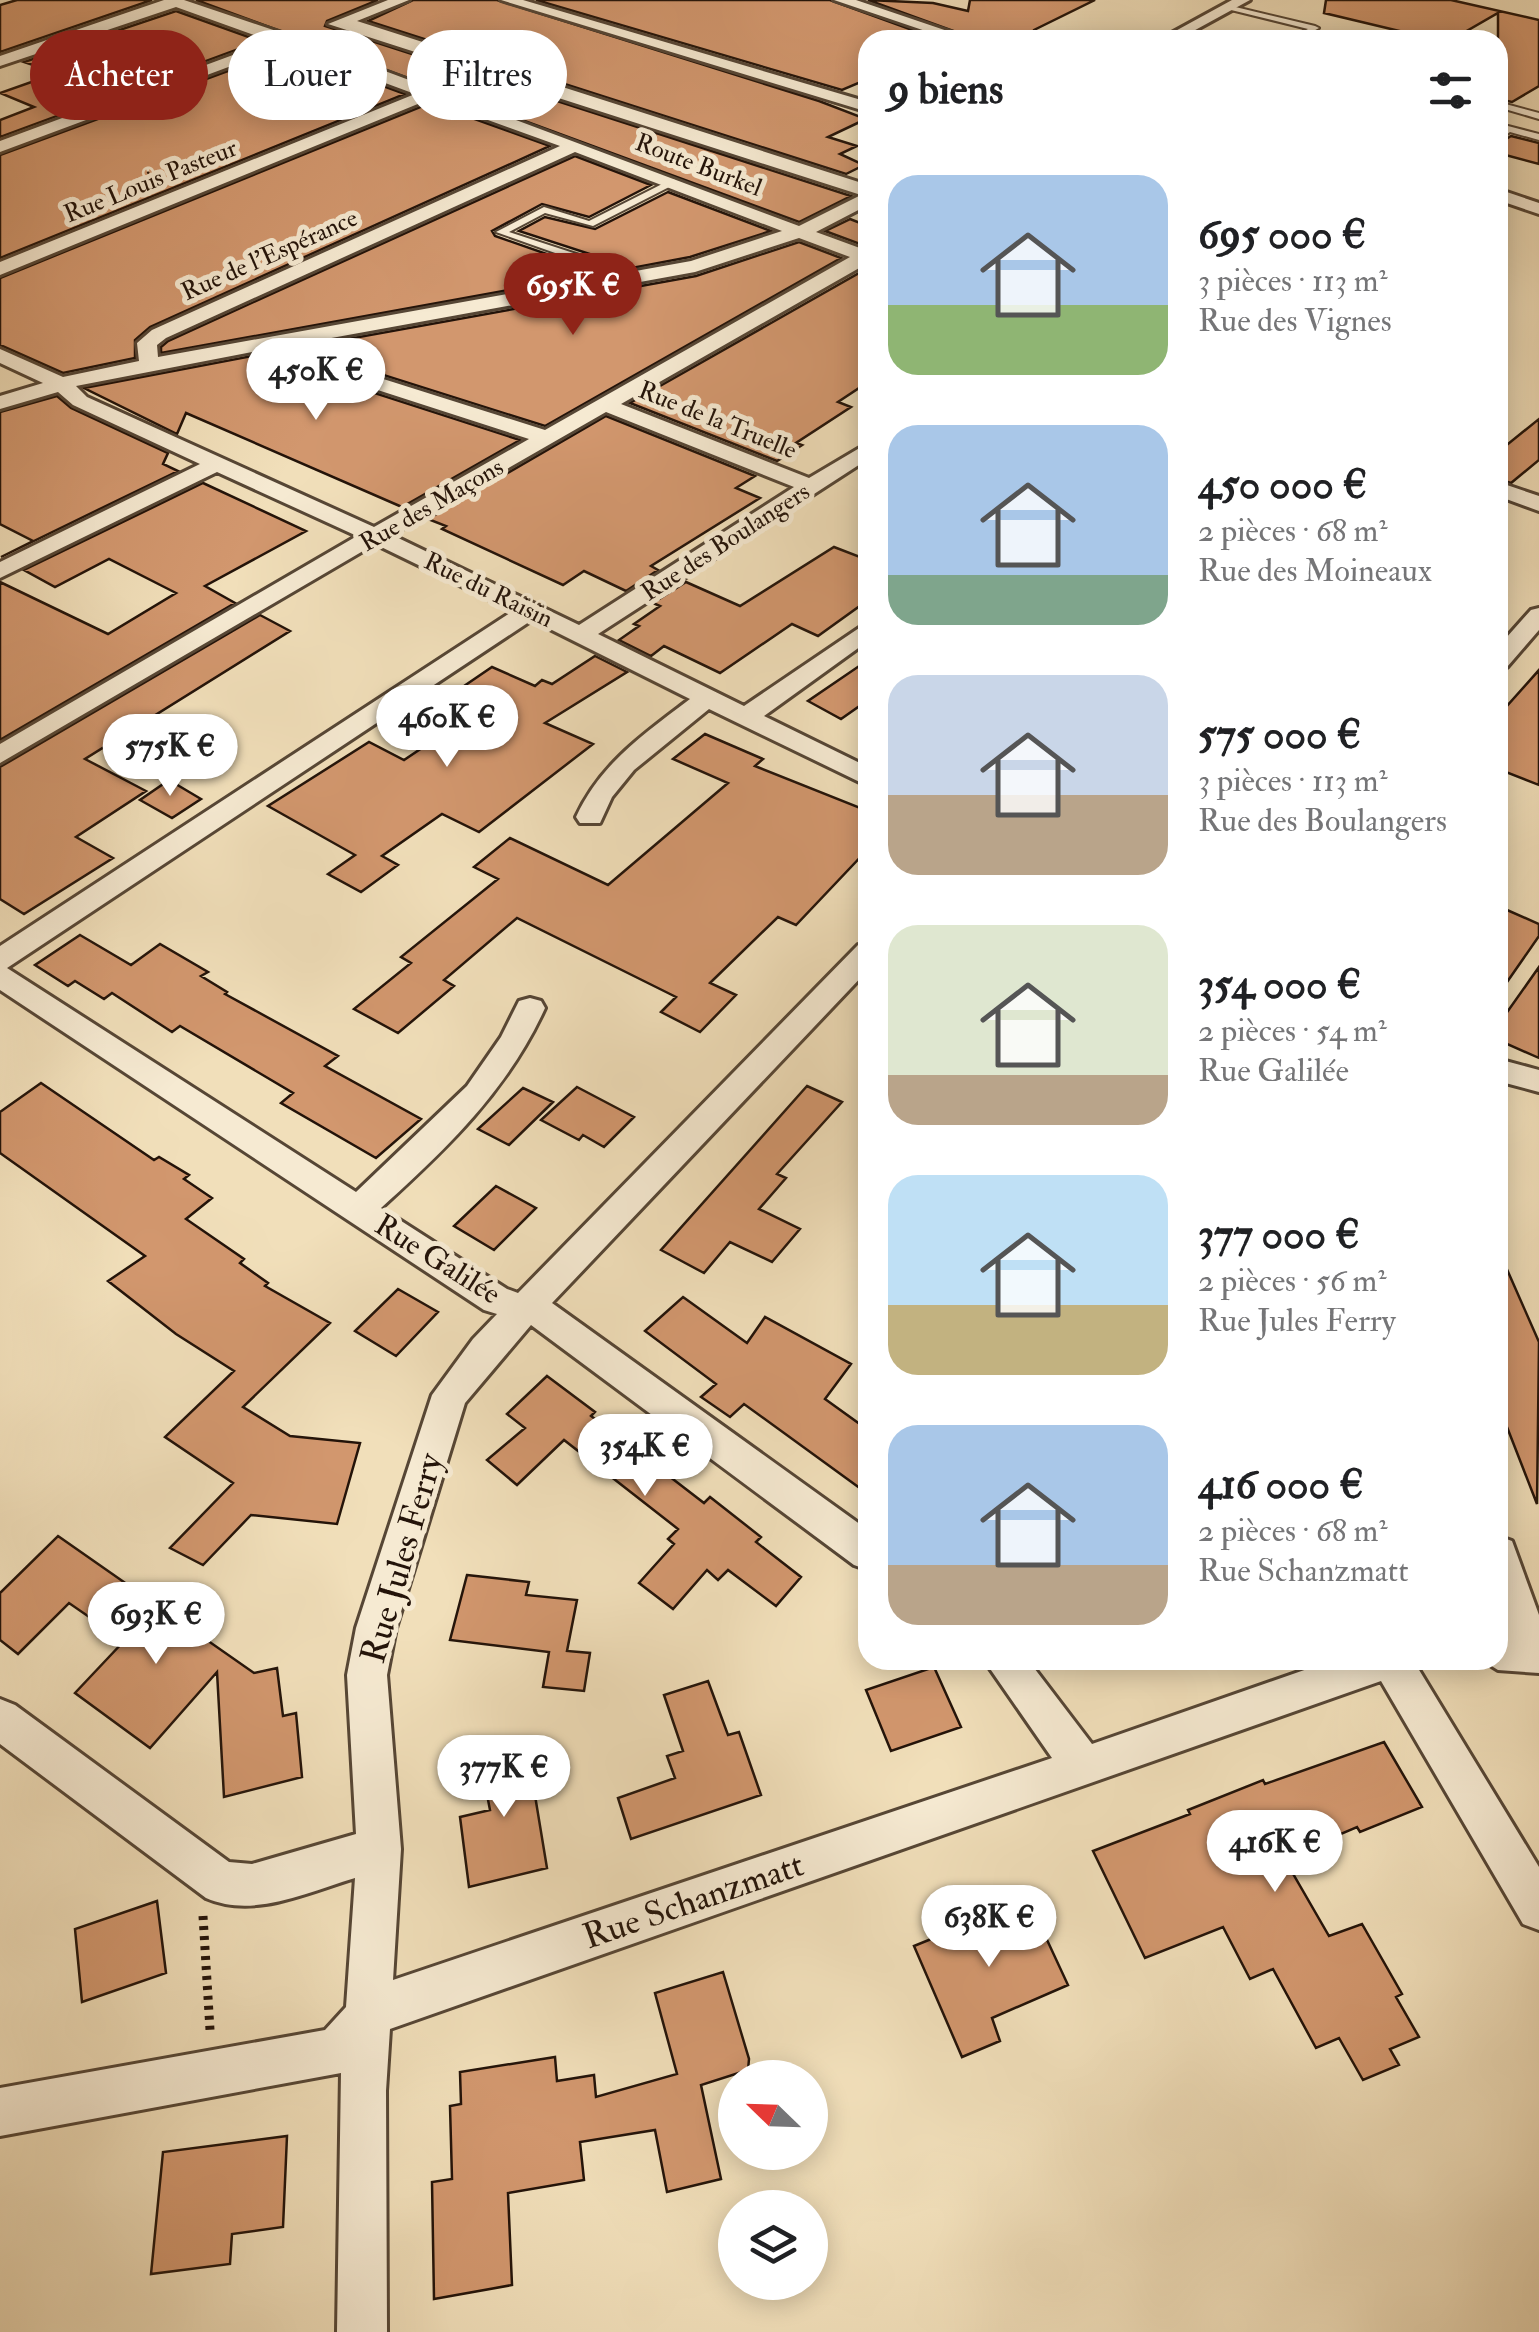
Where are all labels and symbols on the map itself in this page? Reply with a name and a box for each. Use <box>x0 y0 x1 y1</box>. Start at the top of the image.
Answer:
street label: Route Burkel <box>631 127 767 204</box>
street label: Rue Louis Pasteur <box>60 132 242 230</box>
street label: Rue de l'Espérance <box>177 203 363 308</box>
pin: 695K € <box>492 253 654 338</box>
pin: 450K € <box>235 338 397 423</box>
street label: Rue de la Truelle <box>634 375 801 466</box>
street label: Rue des Maçons <box>354 452 509 559</box>
street label: Rue des Boulangers <box>636 476 816 608</box>
street label: Rue du Raisin <box>419 546 558 635</box>
pin: 460K € <box>366 685 528 770</box>
pin: 575K € <box>89 714 251 799</box>
street label: Rue Galilée <box>368 1206 508 1313</box>
pin: 354K € <box>564 1414 726 1499</box>
street label: Rue Jules Ferry <box>351 1448 453 1668</box>
pin: 693K € <box>75 1582 237 1667</box>
pin: 377K € <box>423 1735 585 1820</box>
pin: 416K € <box>1194 1810 1356 1895</box>
street label: Rue Schanzmatt <box>577 1843 809 1959</box>
pin: 638K € <box>908 1885 1070 1970</box>
north arrow <box>718 2060 828 2170</box>

